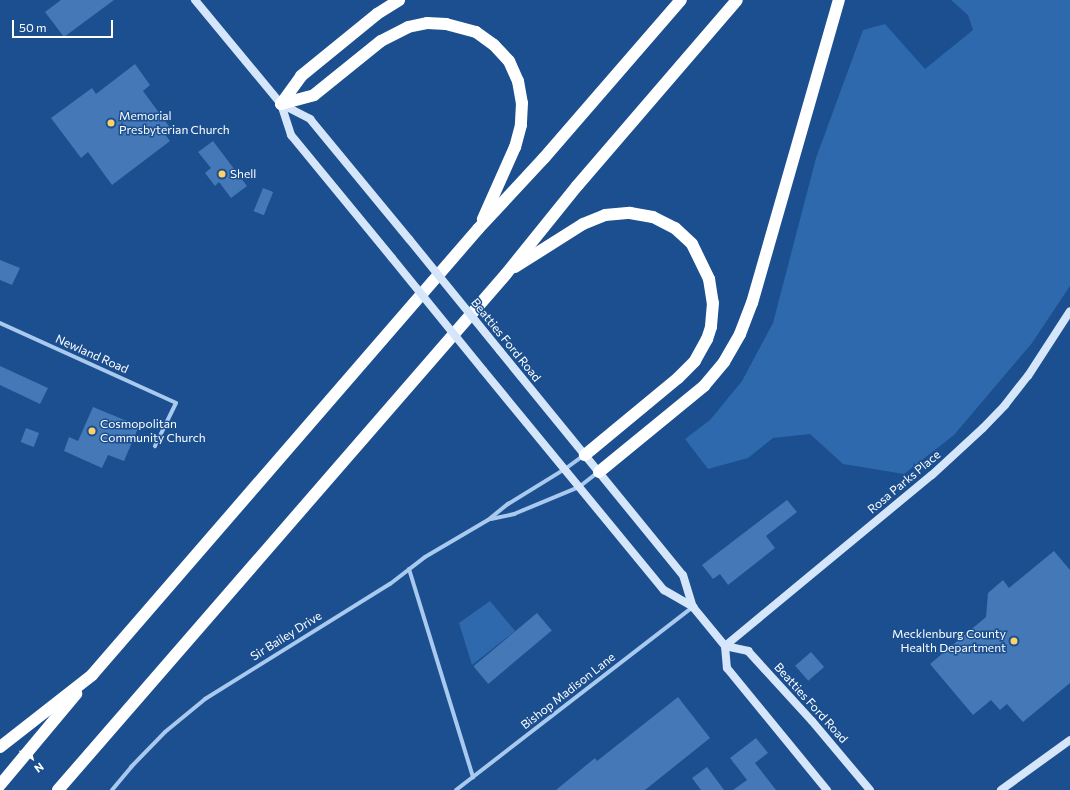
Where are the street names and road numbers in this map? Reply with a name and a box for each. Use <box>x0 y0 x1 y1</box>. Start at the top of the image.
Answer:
street label: Beatties Ford Road <box>468 295 544 385</box>
street label: Newland Road <box>53 332 131 376</box>
street label: Rosa Parks Place <box>865 447 943 517</box>
street label: Sir Bailey Drive <box>248 608 324 664</box>
street label: Bishop Madison Lane <box>518 650 618 732</box>
street label: Beatties Ford Road <box>771 660 851 746</box>

